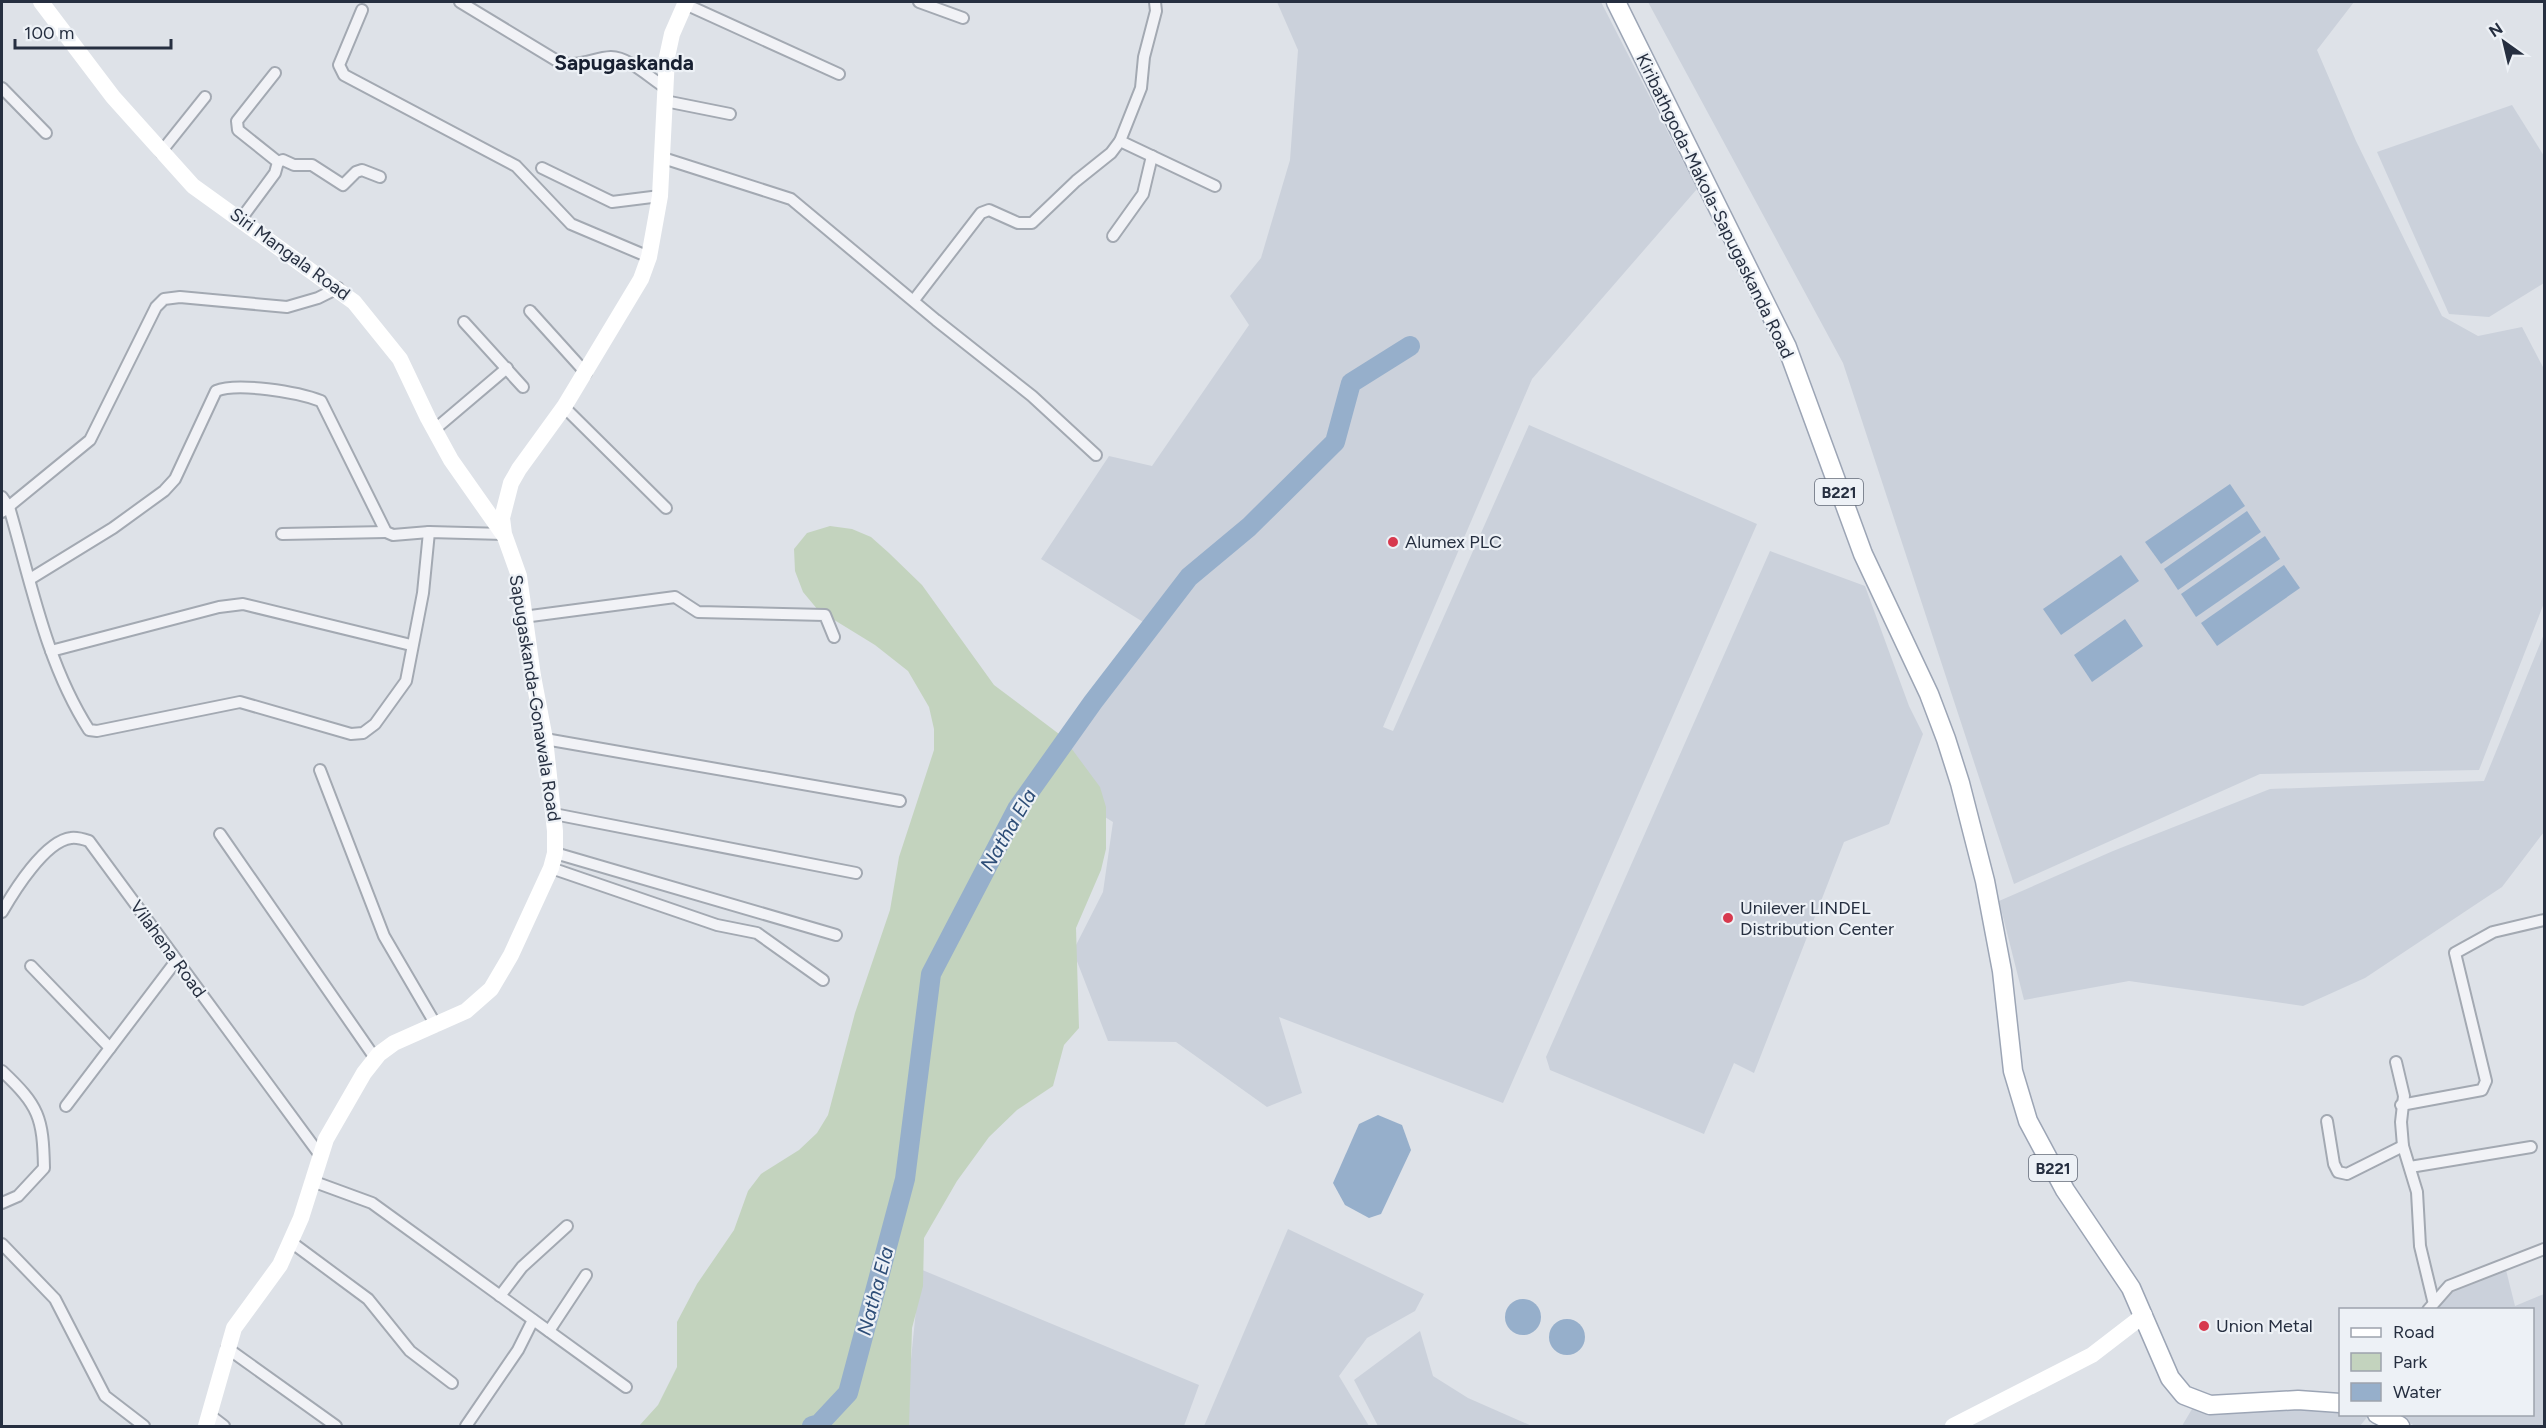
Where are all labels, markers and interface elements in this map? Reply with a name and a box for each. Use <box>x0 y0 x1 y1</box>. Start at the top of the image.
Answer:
scale bar <box>15 12 171 50</box>
north arrow <box>2474 12 2534 72</box>
text: N <box>2485 19 2506 41</box>
text: 100 m <box>24 22 74 44</box>
district label: Sapugaskanda <box>554 50 694 75</box>
street label: Kiribathgoda-Makola-Sapugaskanda Road <box>1631 50 1799 362</box>
street label: Siri Mangala Road <box>226 203 354 305</box>
road number: B221 <box>1815 479 1863 505</box>
place label: Alumex PLC <box>1405 531 1502 553</box>
marker: Alumex PLC <box>1386 535 1400 549</box>
street label: Sapugaskanda-Gonawala Road <box>505 573 565 823</box>
water label: Natha Ela <box>975 784 1041 875</box>
street label: Vilahena Road <box>125 896 211 1002</box>
place label: Unilever LINDEL Distribution Center <box>1740 897 1894 940</box>
marker: Unilever LINDEL Distribution Center <box>1721 911 1735 925</box>
road number: B221 <box>2029 1155 2077 1181</box>
water label: Natha Ela <box>852 1244 898 1338</box>
legend <box>2339 1308 2534 1416</box>
place label: Union Metal <box>2216 1315 2313 1337</box>
marker: Union Metal <box>2197 1319 2211 1333</box>
text: Road <box>2393 1321 2434 1343</box>
text: Park <box>2393 1351 2428 1373</box>
text: Water <box>2393 1381 2441 1403</box>

